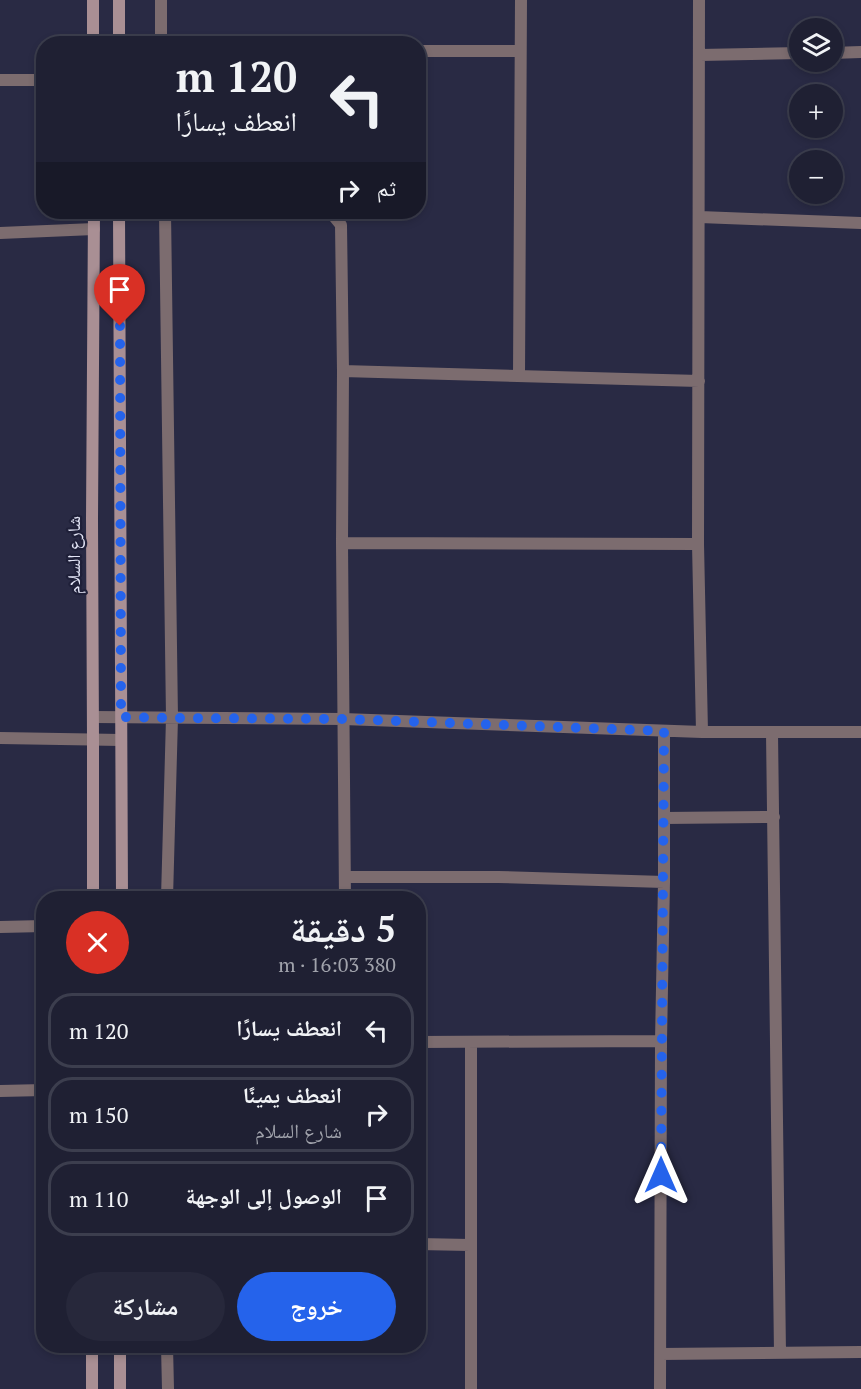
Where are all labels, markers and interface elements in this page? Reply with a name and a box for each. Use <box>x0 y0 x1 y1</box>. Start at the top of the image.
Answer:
map controls <box>789 18 843 204</box>
button: layers <box>789 18 843 72</box>
text: 120 m <box>176 48 297 104</box>
icon: left <box>318 60 396 138</box>
button: + <box>789 84 843 138</box>
text: انعطف يسارًا <box>176 103 297 139</box>
button: − <box>789 150 843 204</box>
text: ثم <box>377 173 396 202</box>
icon: right <box>332 174 365 207</box>
pin <box>94 264 145 326</box>
icon: arrive <box>103 273 136 306</box>
street label: شارع السلام <box>61 516 86 594</box>
text: 5 دقيقة <box>290 905 396 952</box>
button: close <box>66 911 129 974</box>
text: 380 m · 16:03 <box>278 951 396 978</box>
text: انعطف يسارًا <box>236 1013 342 1042</box>
icon: left <box>360 1014 393 1047</box>
text: 120 m <box>69 1016 129 1045</box>
text: انعطف يمينًا <box>243 1080 342 1109</box>
icon: right <box>360 1098 393 1131</box>
text: 150 m <box>69 1100 129 1129</box>
text: شارع السلام <box>255 1117 342 1144</box>
position arrow <box>629 1143 693 1207</box>
text: الوصول إلى الوجهة <box>185 1181 342 1210</box>
icon: arrive <box>360 1182 393 1215</box>
text: 110 m <box>69 1184 129 1213</box>
button: مشاركة <box>66 1272 225 1341</box>
button: خروج <box>237 1272 396 1341</box>

